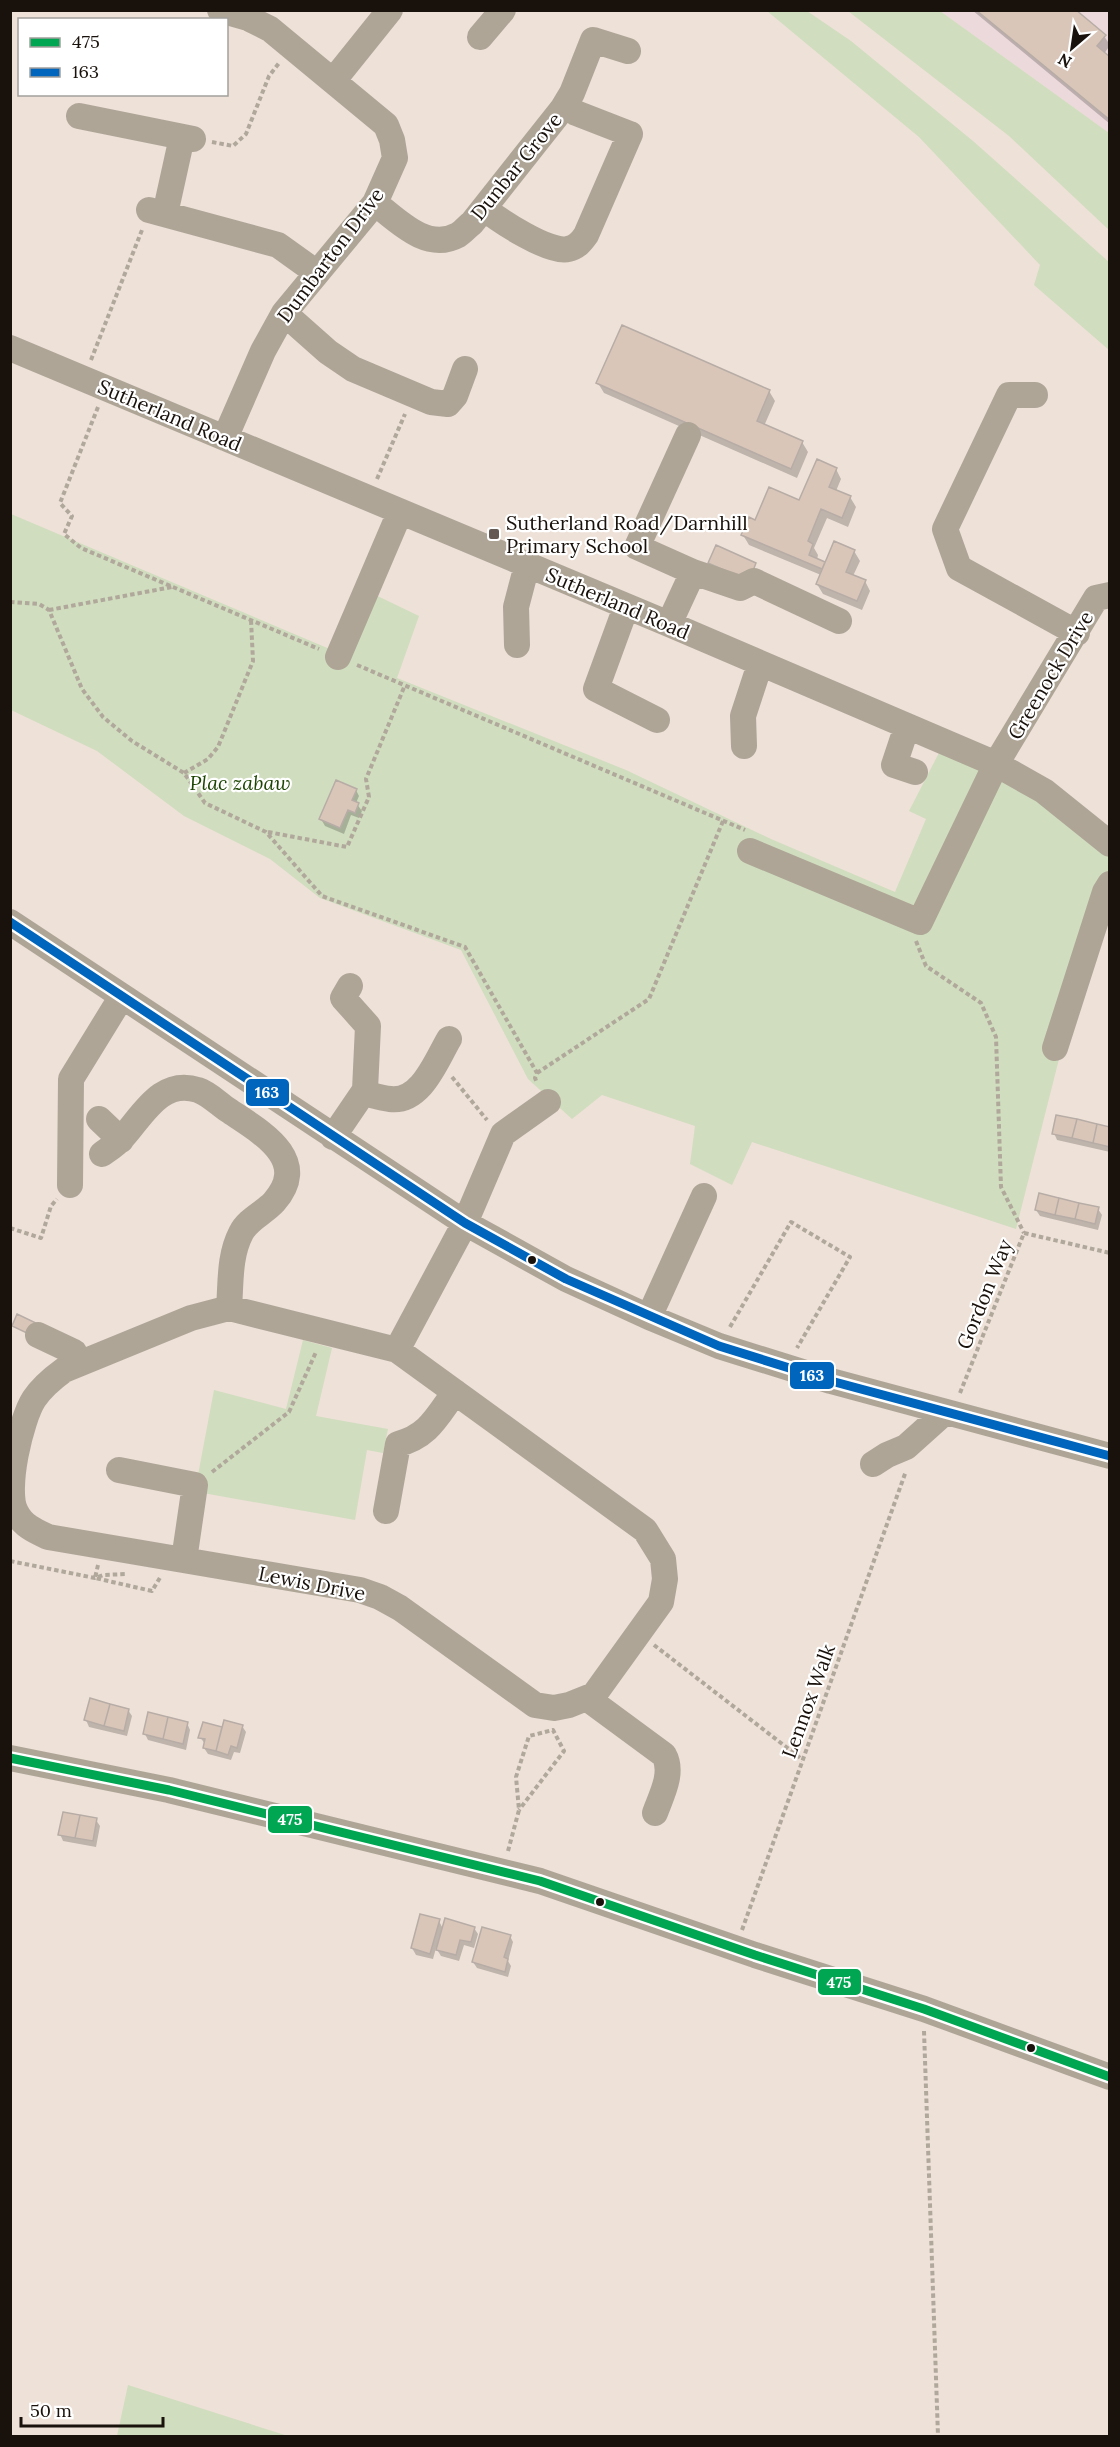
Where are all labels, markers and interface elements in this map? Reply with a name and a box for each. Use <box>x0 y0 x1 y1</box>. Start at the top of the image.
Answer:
legend <box>18 18 228 96</box>
north arrow <box>1042 18 1102 78</box>
text: 475 <box>72 30 100 53</box>
text: N <box>1054 49 1075 73</box>
text: 163 <box>72 60 99 83</box>
street label: Dunbar Grove <box>465 107 567 225</box>
street label: Dumbarton Drive <box>271 183 389 327</box>
street label: Sutherland Road <box>94 373 246 457</box>
place label: Sutherland Road/Darnhill Primary School <box>506 510 748 558</box>
marker: Sutherland Road/Darnhill Primary School <box>487 527 501 541</box>
street label: Sutherland Road <box>542 561 694 645</box>
street label: Greenock Drive <box>1002 606 1098 744</box>
park label: Plac zabaw <box>190 770 290 795</box>
line badge: 163 <box>245 1078 290 1107</box>
text: 163 <box>255 1082 279 1102</box>
street label: Gordon Way <box>951 1235 1018 1353</box>
unlabelled marker <box>526 1254 538 1266</box>
line badge: 163 <box>789 1361 835 1390</box>
text: 163 <box>800 1365 824 1385</box>
street label: Lewis Drive <box>256 1560 368 1606</box>
street label: Lennox Walk <box>776 1640 840 1762</box>
line badge: 475 <box>267 1805 313 1834</box>
text: 475 <box>278 1809 303 1829</box>
unlabelled marker <box>594 1896 606 1908</box>
line badge: 475 <box>817 1968 862 1996</box>
text: 475 <box>827 1972 852 1992</box>
unlabelled marker <box>1025 2042 1037 2054</box>
scale bar <box>21 2390 164 2428</box>
text: 50 m <box>30 2399 72 2422</box>

